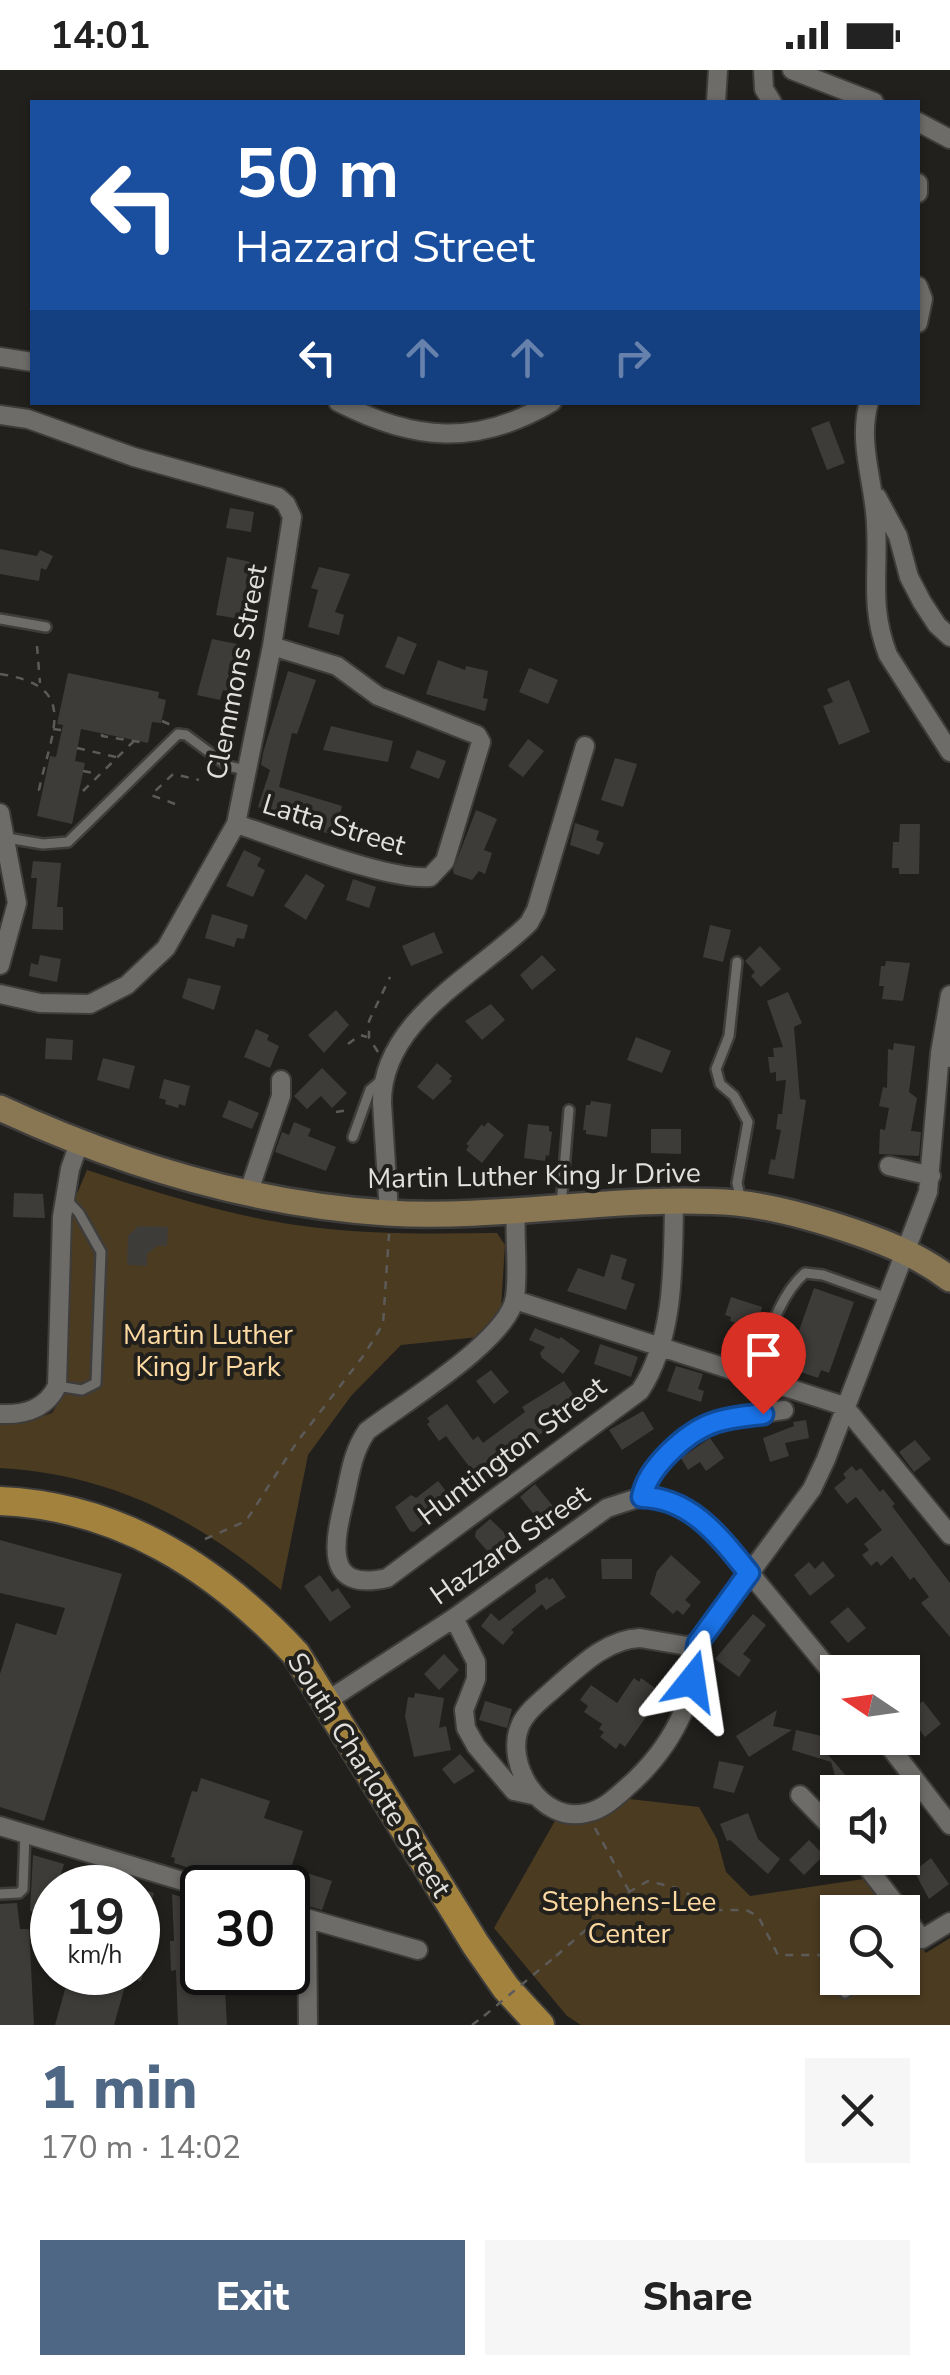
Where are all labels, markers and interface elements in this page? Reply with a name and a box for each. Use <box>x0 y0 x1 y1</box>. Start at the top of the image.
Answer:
text: 14:01 <box>50 10 151 61</box>
text: 50 m <box>235 126 399 222</box>
icon: left <box>70 140 200 270</box>
text: Hazzard Street <box>235 217 535 278</box>
icon: left <box>290 330 345 385</box>
icon: ahead <box>395 330 450 385</box>
icon: ahead <box>500 330 555 385</box>
icon: right <box>605 330 660 385</box>
street label: Clemmons Street <box>198 561 277 783</box>
street label: Latta Street <box>258 785 410 865</box>
street label: Martin Luther King Jr Drive <box>367 1154 701 1198</box>
pin <box>721 1312 806 1415</box>
park label: Martin Luther King Jr Park <box>123 1316 293 1386</box>
icon: arrive <box>736 1327 791 1382</box>
street label: Huntington Street <box>410 1368 614 1534</box>
street label: Hazzard Street <box>423 1476 597 1614</box>
position arrow <box>640 1629 744 1733</box>
street label: South Charlotte Street <box>278 1645 460 1905</box>
north arrow <box>820 1655 920 1755</box>
map controls <box>820 1655 920 1995</box>
button: sound <box>820 1775 920 1875</box>
speed limit sign: 30 <box>180 1865 310 1995</box>
text: 19 <box>65 1883 125 1952</box>
park label: Stephens-Lee Center <box>542 1883 716 1953</box>
button: search <box>820 1895 920 1995</box>
text: km/h <box>67 1938 123 1972</box>
text: 1 min <box>40 2047 198 2129</box>
button: close <box>805 2058 910 2163</box>
text: 170 m · 14:02 <box>40 2126 241 2169</box>
button: Exit <box>40 2240 465 2355</box>
button: Share <box>485 2240 910 2355</box>

